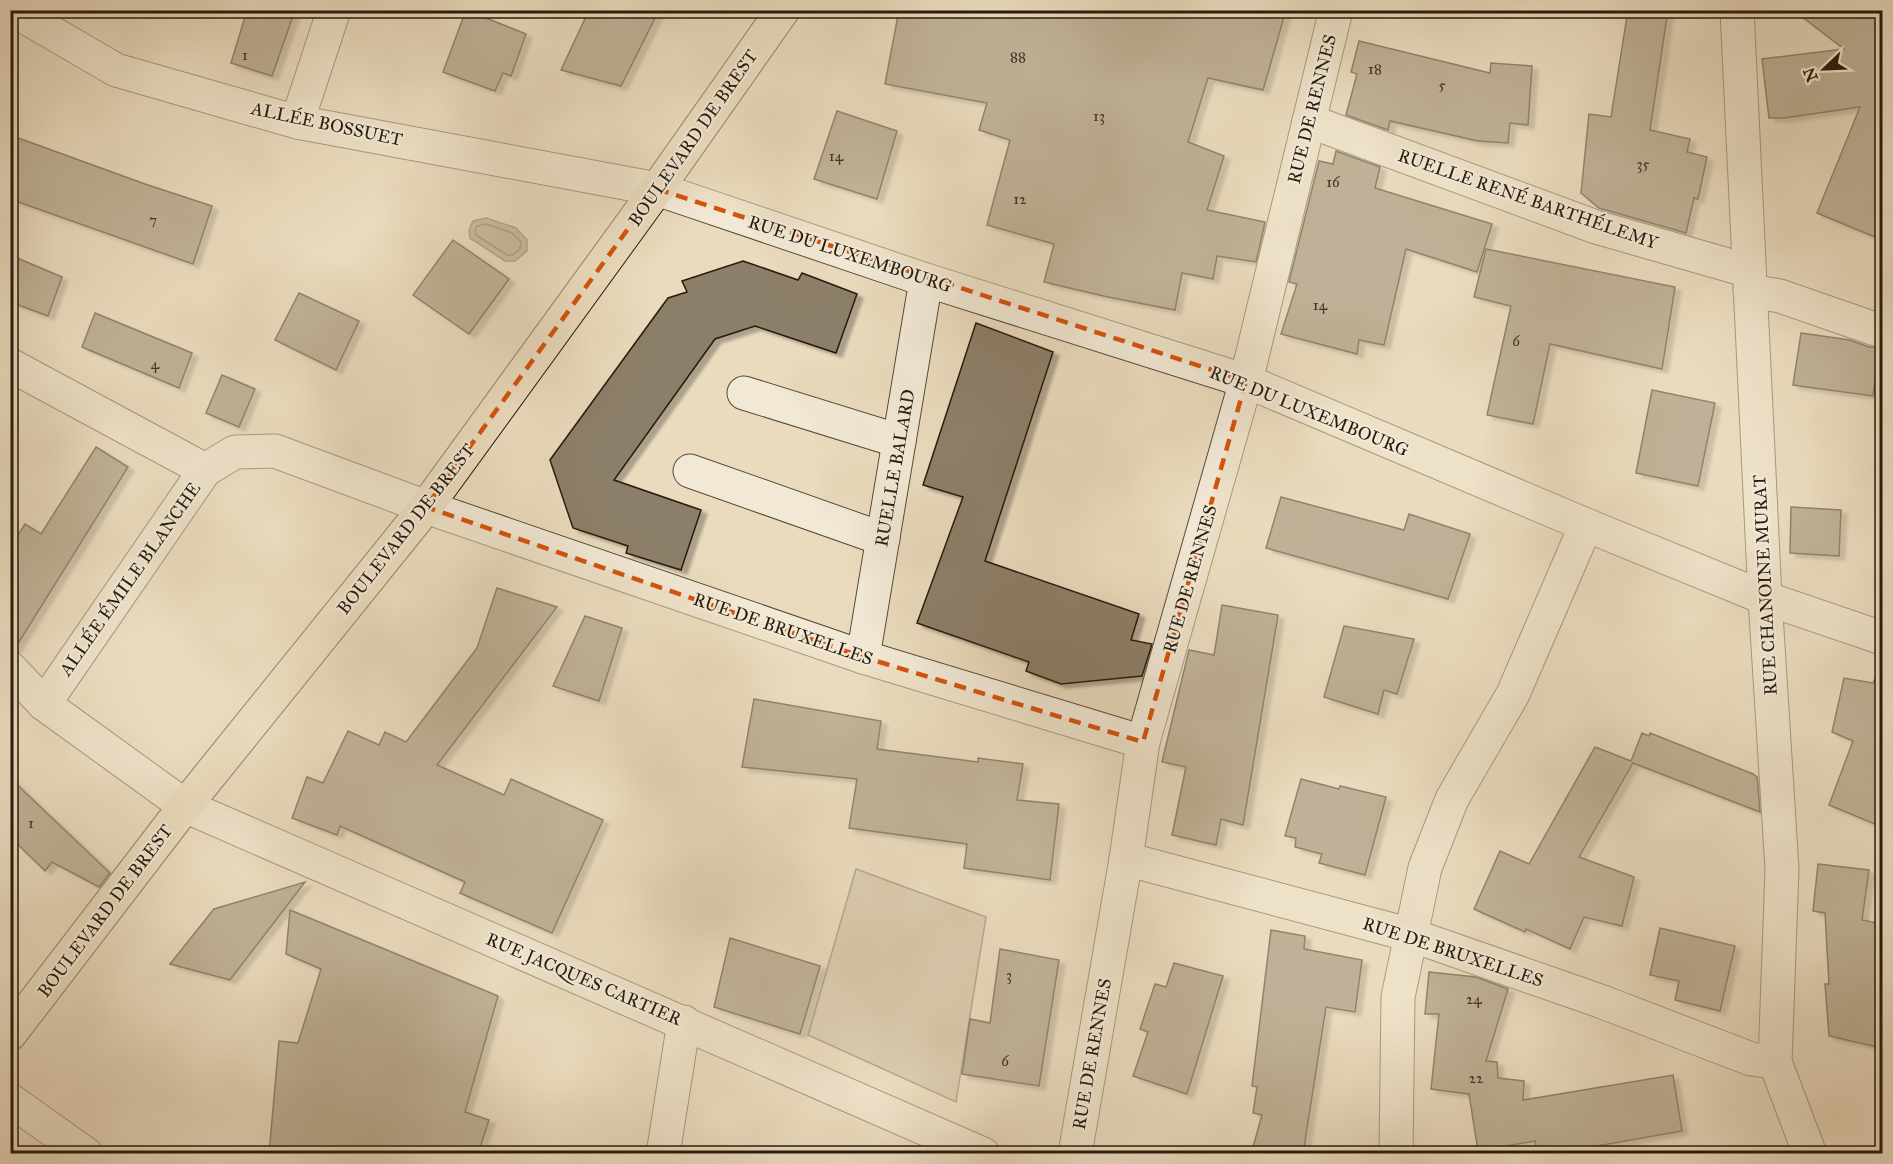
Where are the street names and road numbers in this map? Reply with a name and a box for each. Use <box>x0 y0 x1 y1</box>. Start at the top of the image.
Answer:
street label: RUE DE RENNES <box>1283 32 1341 186</box>
street label: BOULEVARD DE BREST <box>624 45 762 231</box>
street label: ALLÉE BOSSUET <box>248 95 405 151</box>
street label: RUELLE RENÉ BARTHÉLEMY <box>1395 142 1662 254</box>
street label: RUE DU LUXEMBOURG <box>745 211 955 297</box>
street label: RUE DU LUXEMBOURG <box>1206 361 1412 461</box>
street label: RUELLE BALARD <box>870 388 920 548</box>
street label: BOULEVARD DE BREST <box>332 439 480 619</box>
street label: RUE CHANOINE MURAT <box>1748 474 1782 696</box>
street label: ALLÉE ÉMILE BLANCHE <box>52 477 205 681</box>
street label: RUE DE RENNES <box>1158 502 1222 656</box>
street label: RUE DE BRUXELLES <box>690 588 876 670</box>
street label: BOULEVARD DE BREST <box>33 820 177 1002</box>
street label: RUE DE BRUXELLES <box>1360 912 1546 992</box>
street label: RUE JACQUES CARTIER <box>482 928 686 1032</box>
street label: RUE DE RENNES <box>1068 977 1116 1131</box>

